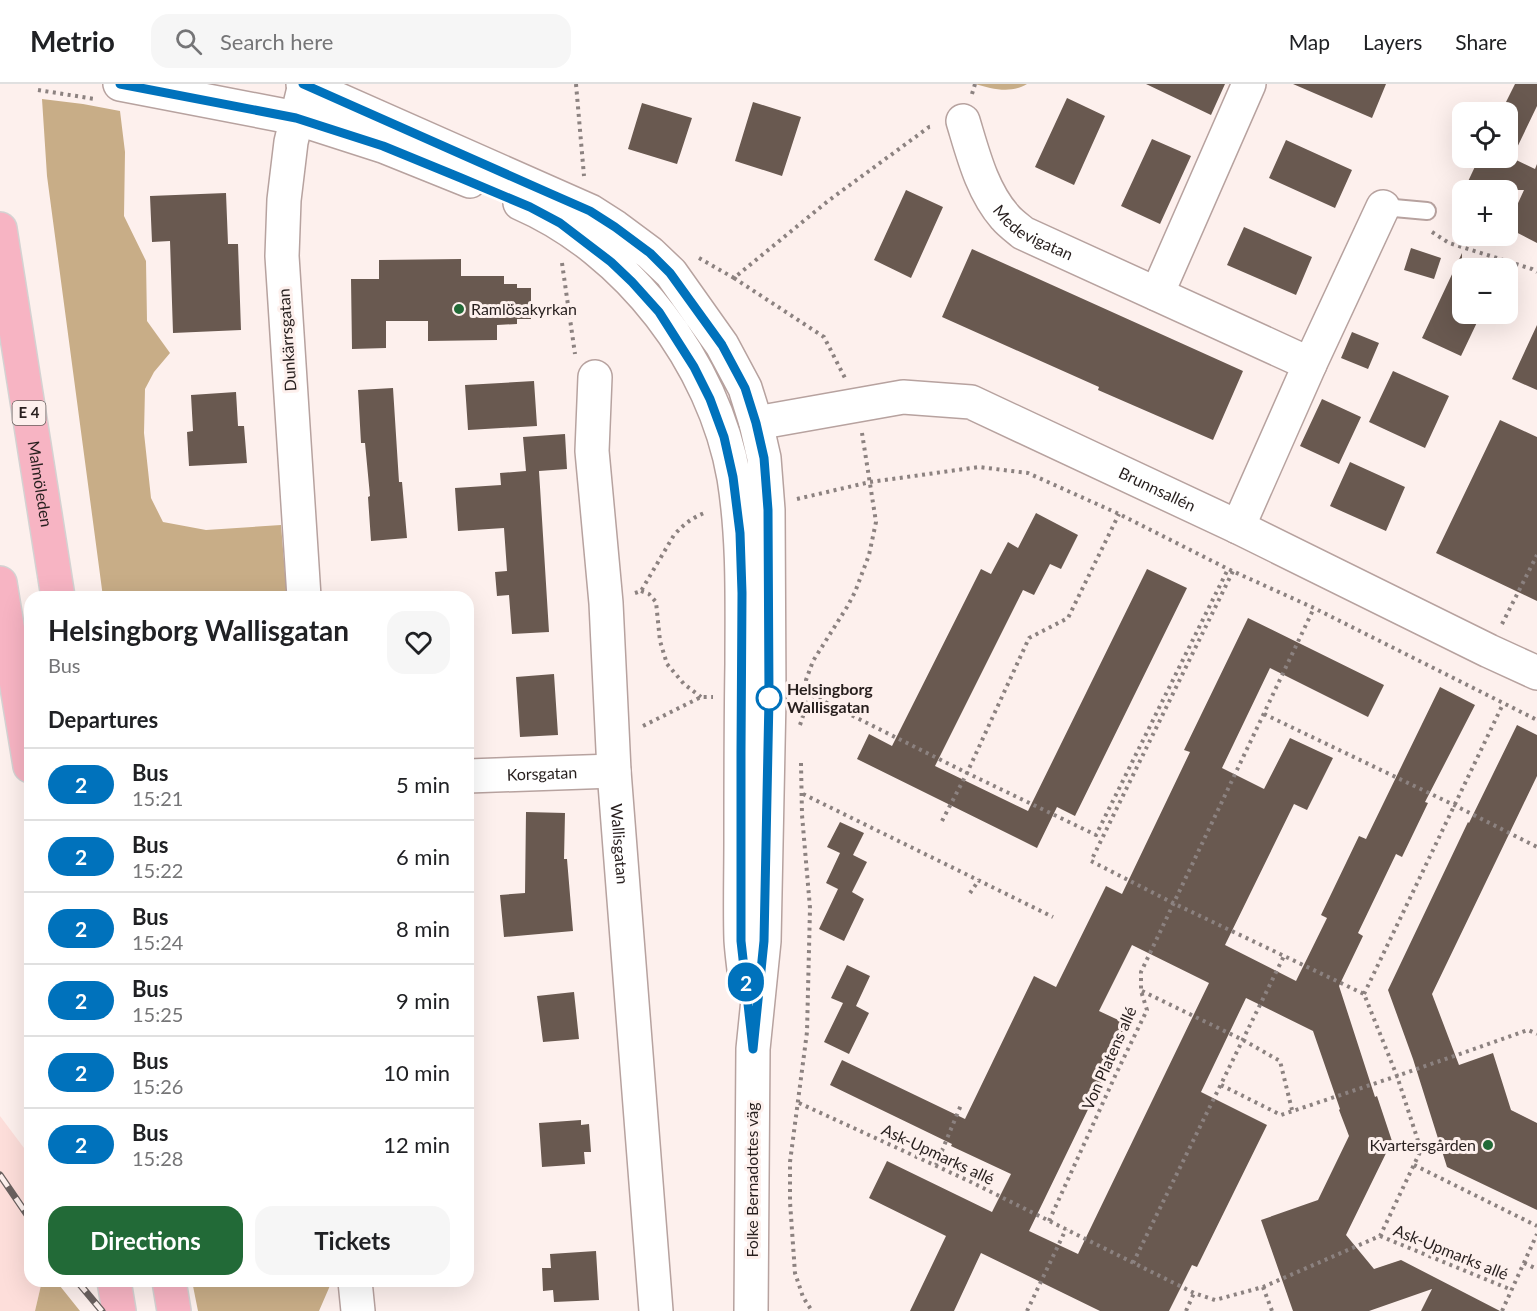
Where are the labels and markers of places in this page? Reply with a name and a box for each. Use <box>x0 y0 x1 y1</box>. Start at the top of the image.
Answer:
place label: Ramlösakyrkan <box>471 299 577 318</box>
marker: Ramlösakyrkan <box>452 302 466 316</box>
place label: Helsingborg Wallisgatan <box>787 679 873 716</box>
marker: Helsingborg Wallisgatan <box>756 685 782 711</box>
place label: Kvartersgården <box>1369 1135 1476 1154</box>
marker: Kvartersgården <box>1481 1138 1495 1152</box>

